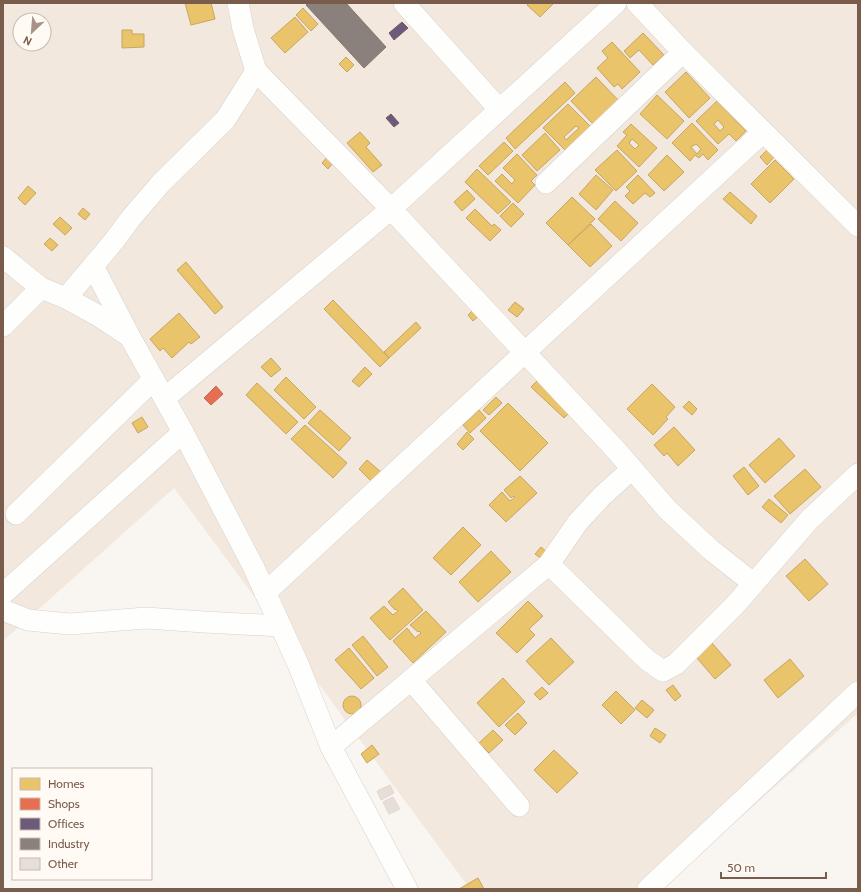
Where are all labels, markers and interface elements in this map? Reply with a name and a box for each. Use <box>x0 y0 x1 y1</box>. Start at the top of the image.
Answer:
north arrow <box>12 12 52 52</box>
text: N <box>21 33 34 49</box>
legend <box>12 768 152 880</box>
text: Homes <box>48 776 85 791</box>
text: Shops <box>48 796 80 811</box>
text: Offices <box>48 816 84 831</box>
text: Industry <box>48 836 89 851</box>
scale bar <box>721 854 826 880</box>
text: Other <box>48 856 78 871</box>
text: 50 m <box>727 860 755 875</box>

